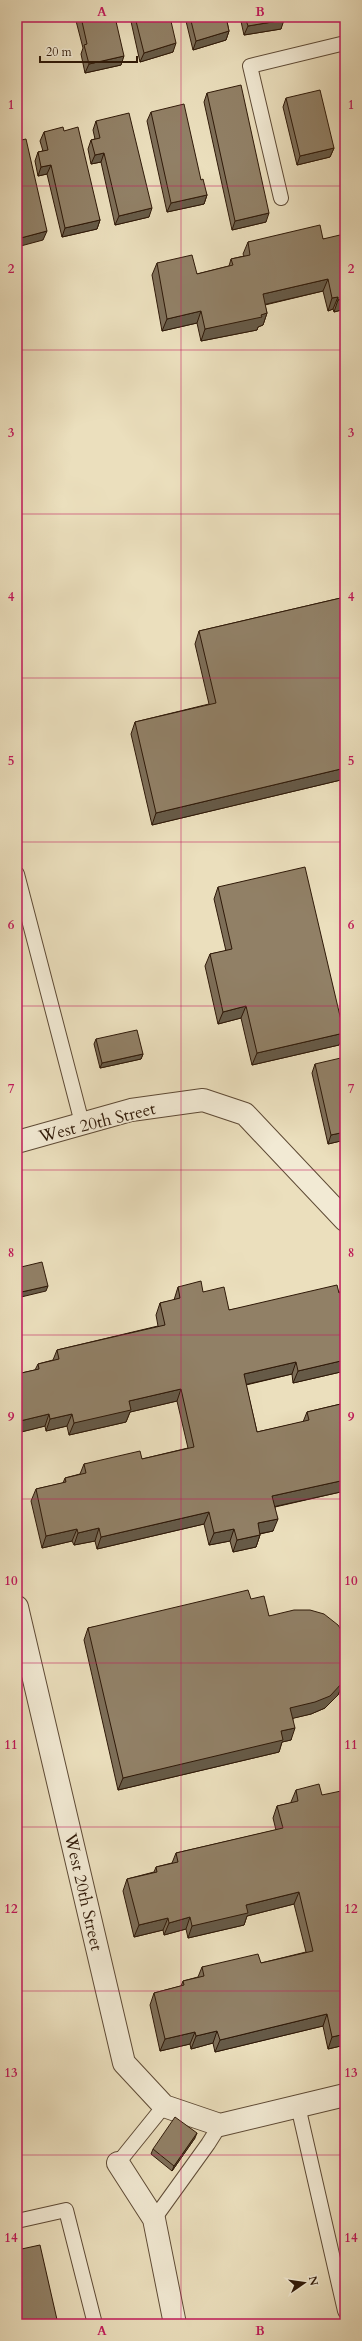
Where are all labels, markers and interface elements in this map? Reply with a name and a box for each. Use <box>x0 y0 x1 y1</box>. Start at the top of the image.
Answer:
text: A <box>97 3 107 21</box>
text: B <box>255 3 265 21</box>
scale bar <box>40 38 137 64</box>
text: 20 m <box>46 44 73 60</box>
text: 1 <box>8 96 14 114</box>
text: 1 <box>348 96 354 114</box>
text: 2 <box>8 260 15 278</box>
text: 2 <box>348 260 355 278</box>
text: 3 <box>8 424 15 442</box>
text: 3 <box>348 424 355 442</box>
text: 4 <box>8 588 15 606</box>
text: 4 <box>348 588 355 606</box>
text: 5 <box>8 752 14 770</box>
text: 5 <box>348 752 354 770</box>
text: 6 <box>8 916 15 934</box>
text: 6 <box>348 916 355 934</box>
text: 7 <box>8 1080 15 1098</box>
text: 7 <box>348 1080 355 1098</box>
street label: West 20th Street <box>35 1097 159 1148</box>
text: 8 <box>8 1244 14 1262</box>
text: 8 <box>348 1244 354 1262</box>
text: 9 <box>8 1408 15 1426</box>
text: 9 <box>348 1408 355 1426</box>
text: 10 <box>4 1572 18 1590</box>
text: 10 <box>344 1572 358 1590</box>
text: 11 <box>4 1736 18 1754</box>
text: 11 <box>344 1736 358 1754</box>
street label: West 20th Street <box>59 1830 108 1954</box>
text: 12 <box>4 1900 18 1918</box>
text: 12 <box>344 1900 358 1918</box>
text: 13 <box>4 2064 18 2082</box>
text: 13 <box>344 2064 358 2082</box>
text: 14 <box>4 2229 18 2247</box>
text: 14 <box>344 2229 358 2247</box>
north arrow <box>284 2263 324 2303</box>
text: N <box>305 2275 322 2288</box>
text: A <box>97 2322 107 2340</box>
text: B <box>255 2322 265 2340</box>

